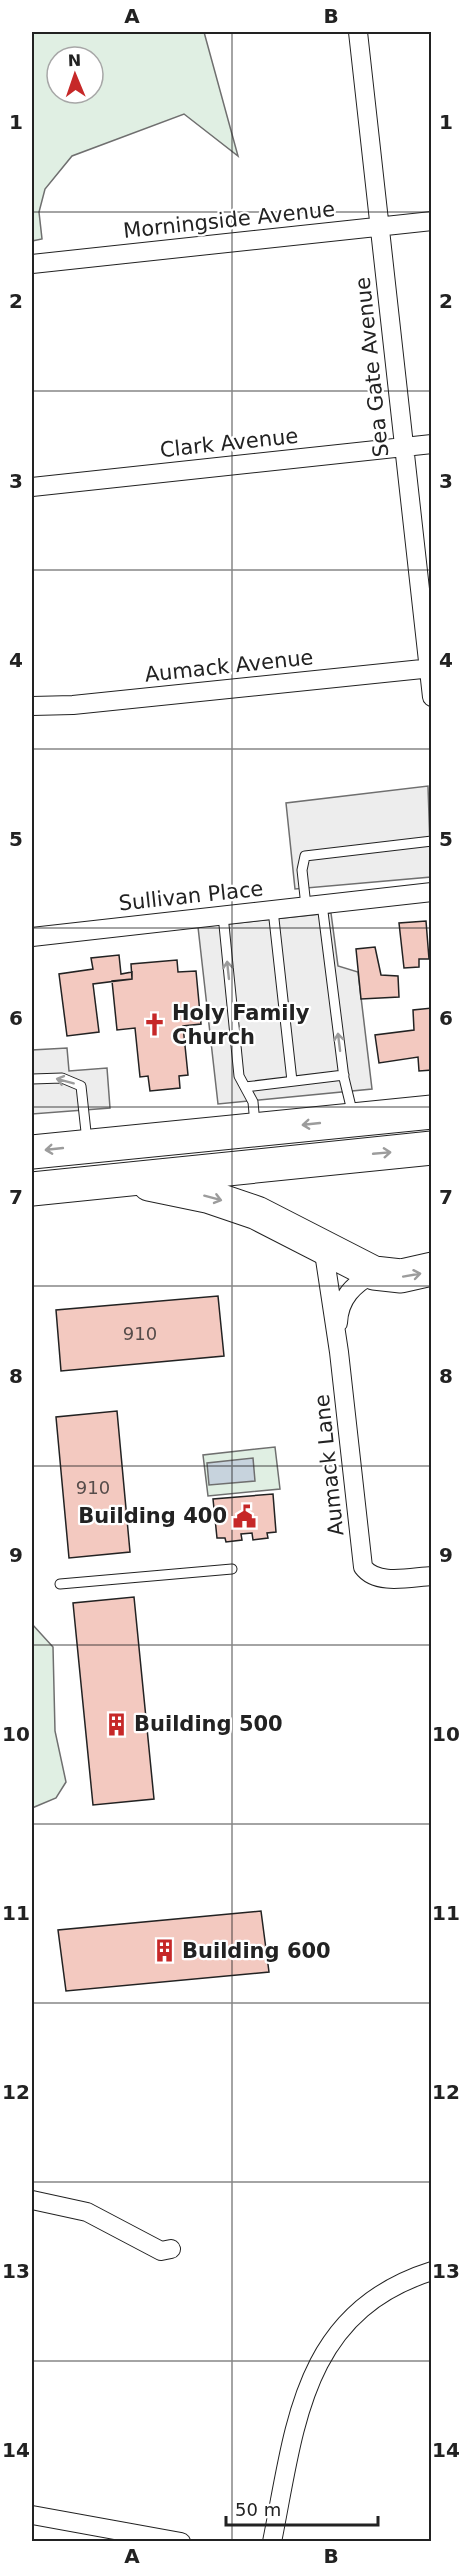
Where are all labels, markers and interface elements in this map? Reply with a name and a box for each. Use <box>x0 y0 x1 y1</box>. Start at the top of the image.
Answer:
text: A <box>124 4 140 28</box>
text: B <box>323 4 339 28</box>
north arrow <box>45 45 105 105</box>
text: N <box>67 51 82 70</box>
text: 1 <box>9 110 23 134</box>
text: 1 <box>439 110 453 134</box>
street label: Morningside Avenue <box>122 197 336 243</box>
street label: Sea Gate Avenue <box>351 276 393 458</box>
text: 2 <box>9 289 23 313</box>
text: 2 <box>439 289 453 313</box>
street label: Clark Avenue <box>159 424 299 462</box>
text: 3 <box>9 469 23 493</box>
text: 3 <box>439 469 453 493</box>
street label: Aumack Avenue <box>144 645 314 687</box>
text: 4 <box>9 648 23 672</box>
text: 4 <box>439 648 453 672</box>
text: 5 <box>9 827 23 851</box>
text: 5 <box>439 827 453 851</box>
street label: Sullivan Place <box>118 876 264 916</box>
one-way arrow <box>222 961 233 980</box>
place label: Holy Family Church <box>172 1001 310 1049</box>
text: 6 <box>9 1006 23 1030</box>
text: 6 <box>439 1006 453 1030</box>
church icon: Holy Family Church <box>141 1012 167 1038</box>
one-way arrow <box>333 1033 344 1052</box>
one-way arrow <box>56 1075 75 1087</box>
one-way arrow <box>301 1119 321 1130</box>
one-way arrow <box>44 1144 64 1155</box>
one-way arrow <box>372 1147 392 1158</box>
text: 7 <box>9 1185 23 1209</box>
text: 7 <box>439 1185 453 1209</box>
one-way arrow <box>203 1193 222 1205</box>
one-way arrow <box>401 1269 421 1280</box>
house number: 910 <box>123 1323 157 1344</box>
text: 8 <box>9 1364 23 1388</box>
text: 8 <box>439 1364 453 1388</box>
street label: Aumack Lane <box>310 1393 348 1537</box>
house number: 910 <box>76 1477 110 1498</box>
public building icon: Building 400 <box>232 1503 258 1529</box>
place label: Building 400 <box>78 1504 227 1528</box>
text: 9 <box>9 1543 23 1567</box>
text: 9 <box>439 1543 453 1567</box>
building icon: Building 500 <box>103 1711 129 1737</box>
place label: Building 500 <box>134 1712 283 1736</box>
text: 10 <box>2 1722 30 1746</box>
text: 10 <box>432 1722 460 1746</box>
text: 11 <box>2 1901 30 1925</box>
text: 11 <box>432 1901 460 1925</box>
building icon: Building 600 <box>151 1938 177 1964</box>
place label: Building 600 <box>182 1939 331 1963</box>
text: 12 <box>2 2080 30 2104</box>
text: 12 <box>432 2080 460 2104</box>
text: 13 <box>2 2259 30 2283</box>
text: 13 <box>432 2259 460 2283</box>
text: 14 <box>2 2438 30 2462</box>
text: 14 <box>432 2438 460 2462</box>
scale bar <box>226 2489 378 2527</box>
text: 50 m <box>235 2499 281 2520</box>
text: A <box>124 2544 140 2568</box>
text: B <box>323 2544 339 2568</box>

